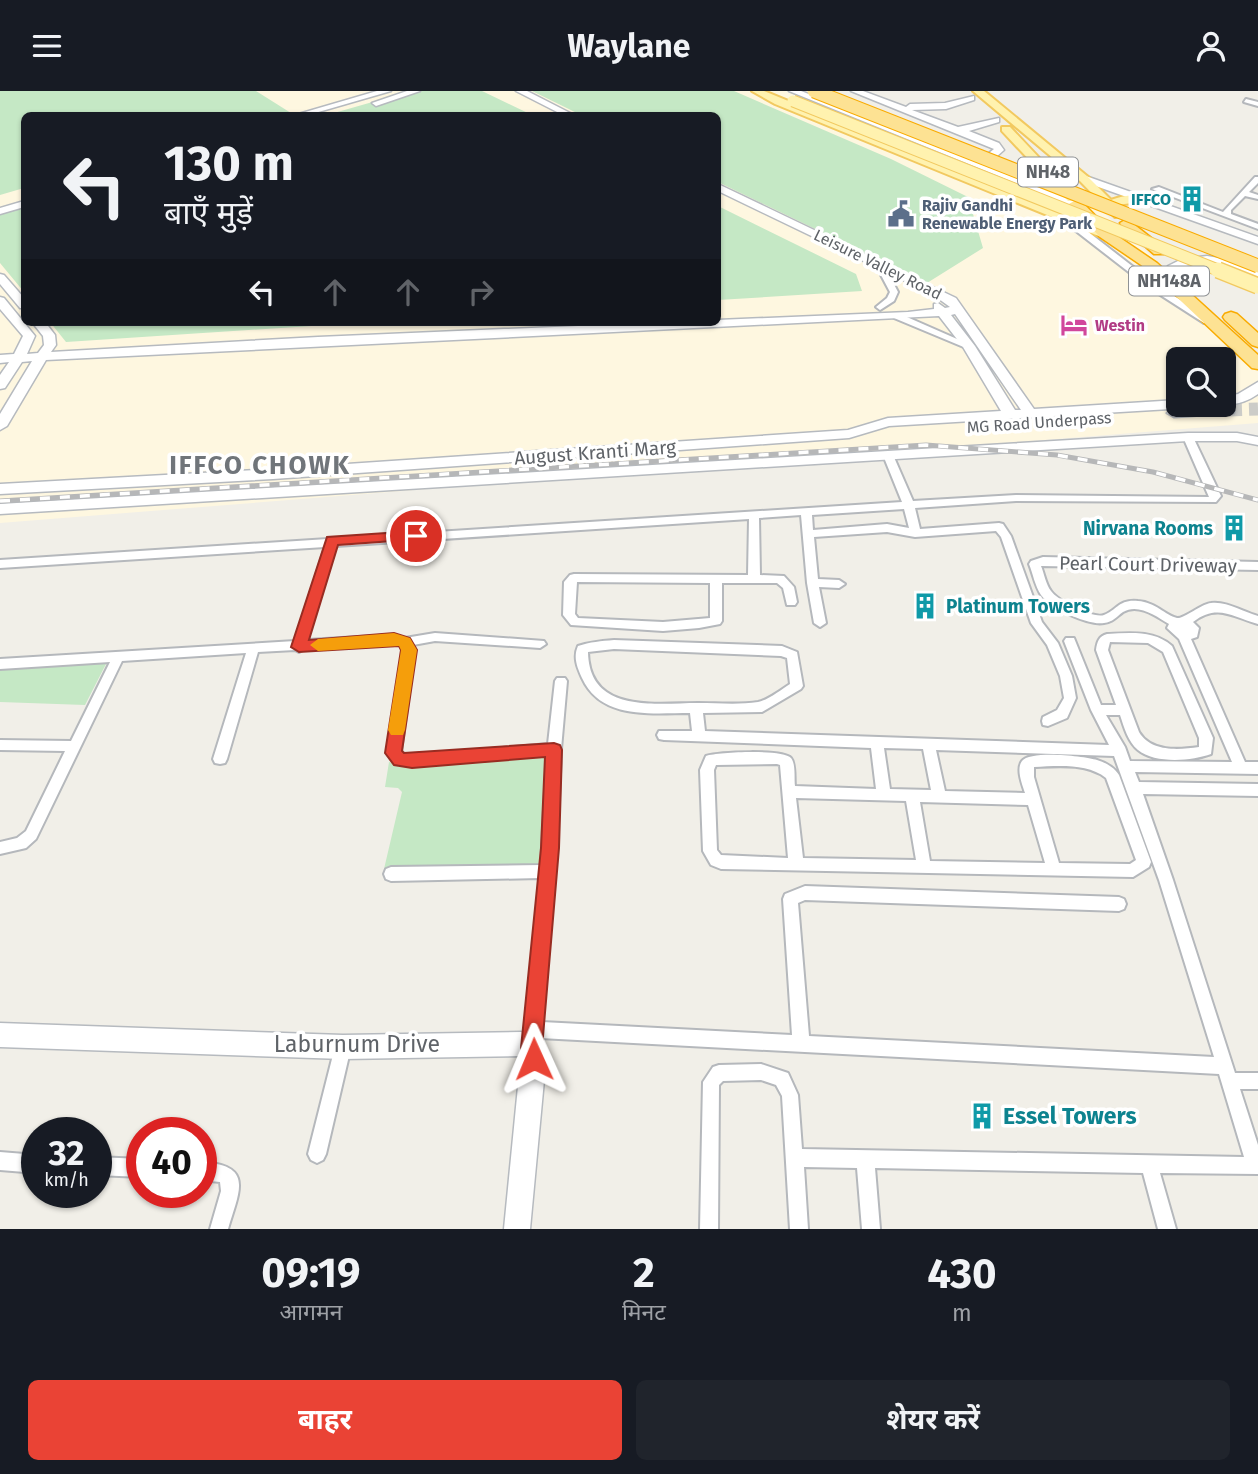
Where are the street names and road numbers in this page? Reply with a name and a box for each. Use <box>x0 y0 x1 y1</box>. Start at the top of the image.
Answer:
road number: NH48 <box>1018 157 1078 187</box>
street label: Leisure Valley Road <box>811 225 945 304</box>
road number: NH148A <box>1129 267 1209 295</box>
street label: MG Road Underpass <box>966 408 1112 437</box>
street label: August Kranti Marg <box>513 435 677 470</box>
street label: Pearl Court Driveway <box>1059 551 1238 578</box>
street label: Laburnum Drive <box>274 1030 440 1058</box>

